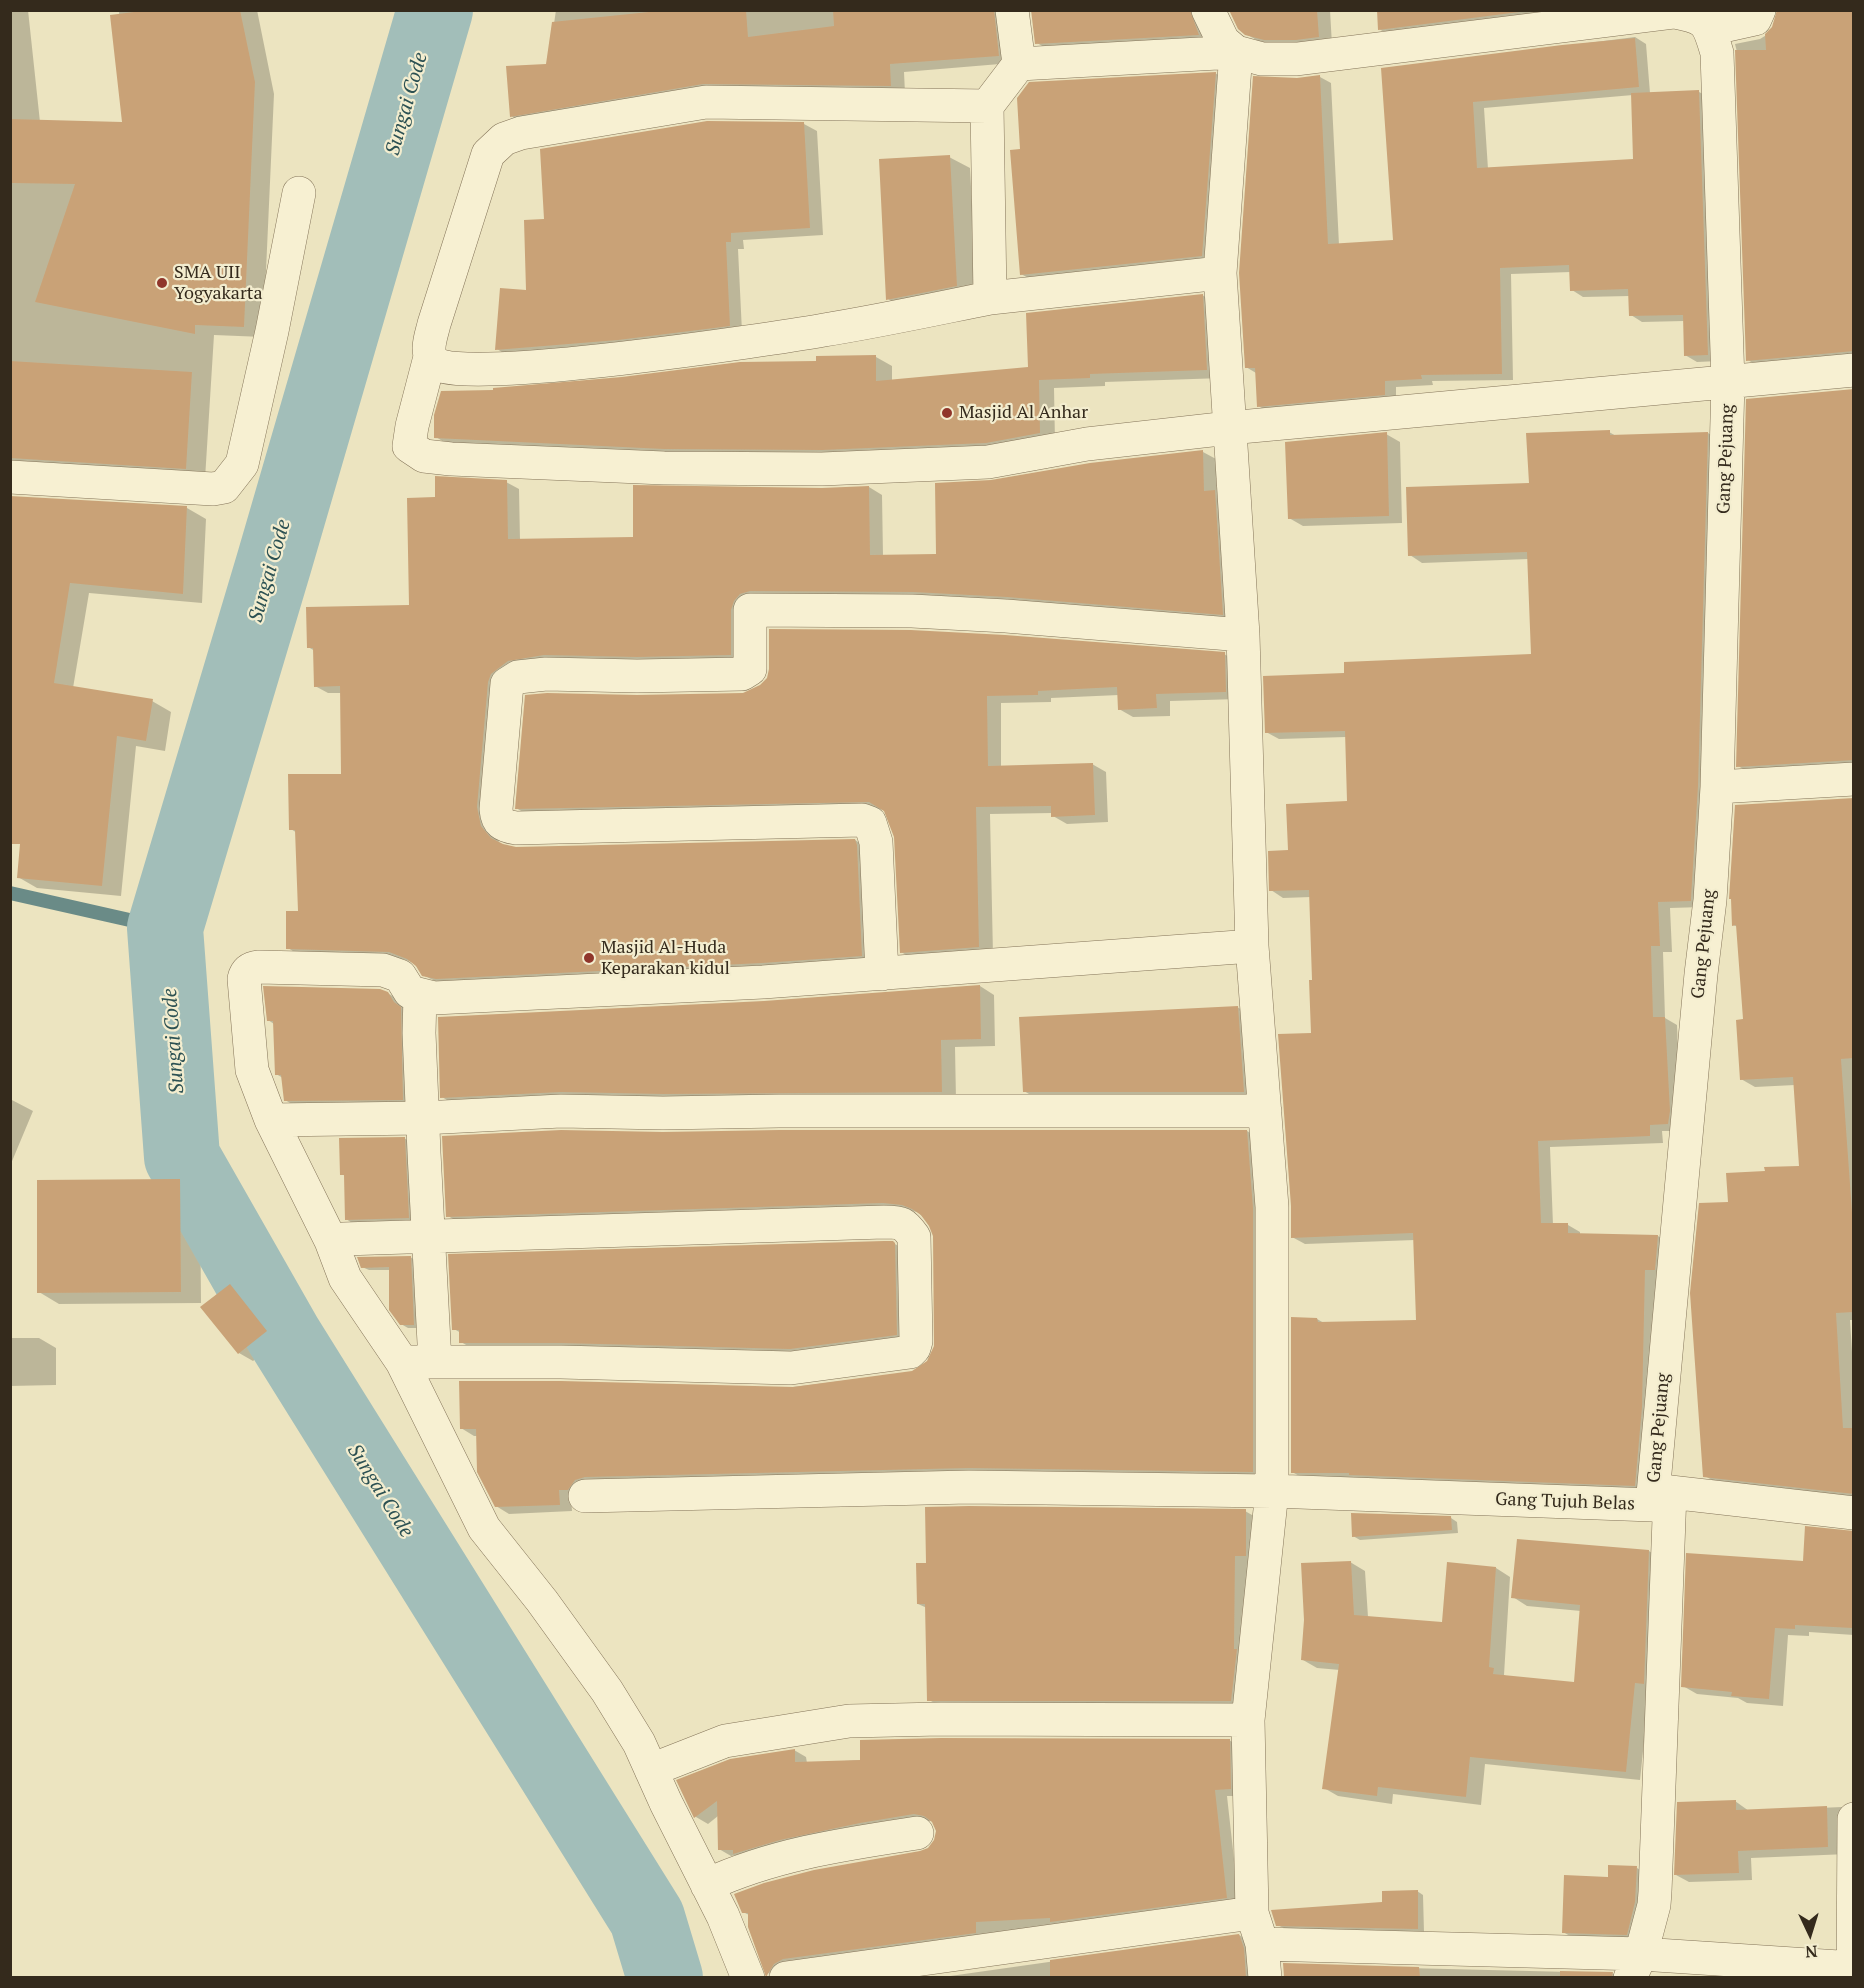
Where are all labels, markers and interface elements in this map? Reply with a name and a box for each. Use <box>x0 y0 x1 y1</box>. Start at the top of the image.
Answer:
water label: Sungai Code <box>381 50 433 158</box>
place label: SMA UII Yogyakarta <box>174 262 263 304</box>
marker: SMA UII Yogyakarta <box>155 276 169 290</box>
place label: Masjid Al Anhar <box>959 402 1088 424</box>
street label: Gang Pejuang <box>1713 404 1739 514</box>
marker: Masjid Al Anhar <box>940 406 954 420</box>
water label: Sungai Code <box>244 517 296 625</box>
street label: Gang Pejuang <box>1688 888 1720 1000</box>
place label: Masjid Al-Huda Keparakan kidul <box>601 937 730 980</box>
marker: Masjid Al-Huda Keparakan kidul <box>582 951 596 965</box>
water label: Sungai Code <box>158 987 190 1095</box>
street label: Gang Pejuang <box>1643 1372 1675 1484</box>
water label: Sungai Code <box>342 1440 418 1542</box>
street label: Gang Tujuh Belas <box>1495 1489 1635 1515</box>
north arrow <box>1780 1904 1840 1964</box>
text: N <box>1804 1941 1818 1963</box>

